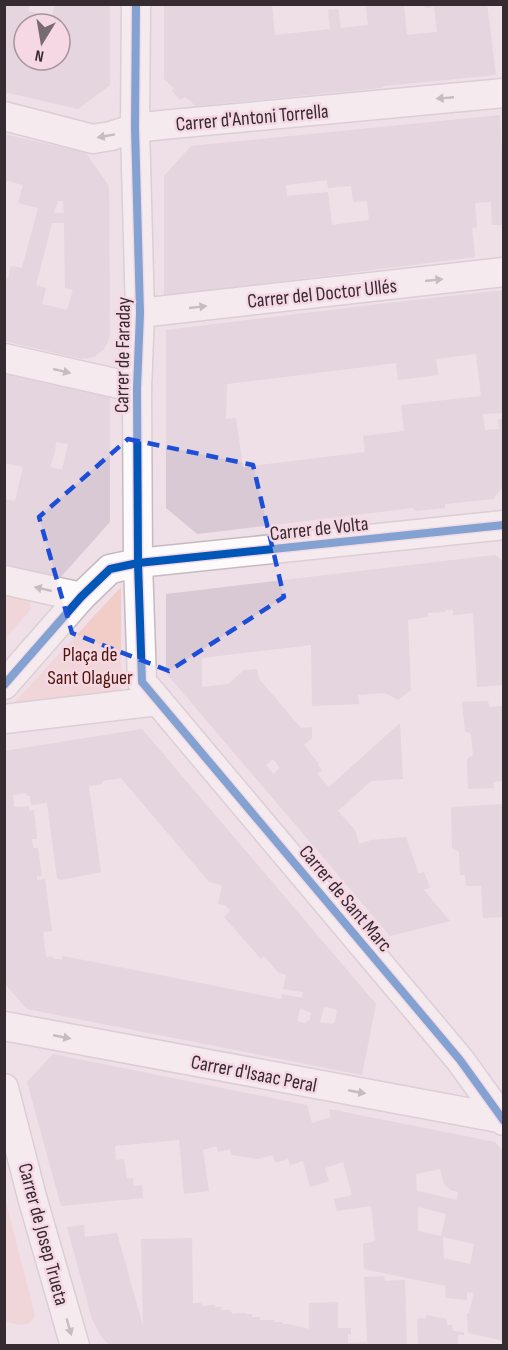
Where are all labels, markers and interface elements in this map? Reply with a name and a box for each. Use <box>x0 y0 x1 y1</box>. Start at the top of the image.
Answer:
north arrow <box>12 12 72 72</box>
text: N <box>33 45 45 65</box>
one-way arrow <box>436 93 455 103</box>
street label: Carrer d'Antoni Torrella <box>175 99 330 137</box>
one-way arrow <box>96 132 115 141</box>
street label: Carrer del Doctor Ullés <box>246 274 398 314</box>
one-way arrow <box>424 275 443 285</box>
street label: Carrer de Faraday <box>110 296 136 413</box>
one-way arrow <box>189 302 208 311</box>
one-way arrow <box>52 366 71 376</box>
street label: Carrer de Volta <box>269 512 370 546</box>
one-way arrow <box>33 584 52 593</box>
park label: Plaça de Sant Olaguer <box>47 643 133 690</box>
street label: Carrer de Sant Marc <box>294 840 397 957</box>
one-way arrow <box>53 1033 72 1042</box>
street label: Carrer d'Isaac Peral <box>189 1050 319 1098</box>
one-way arrow <box>348 1088 367 1097</box>
street label: Carrer de Josep Trueta <box>13 1161 74 1308</box>
one-way arrow <box>65 1318 74 1336</box>

